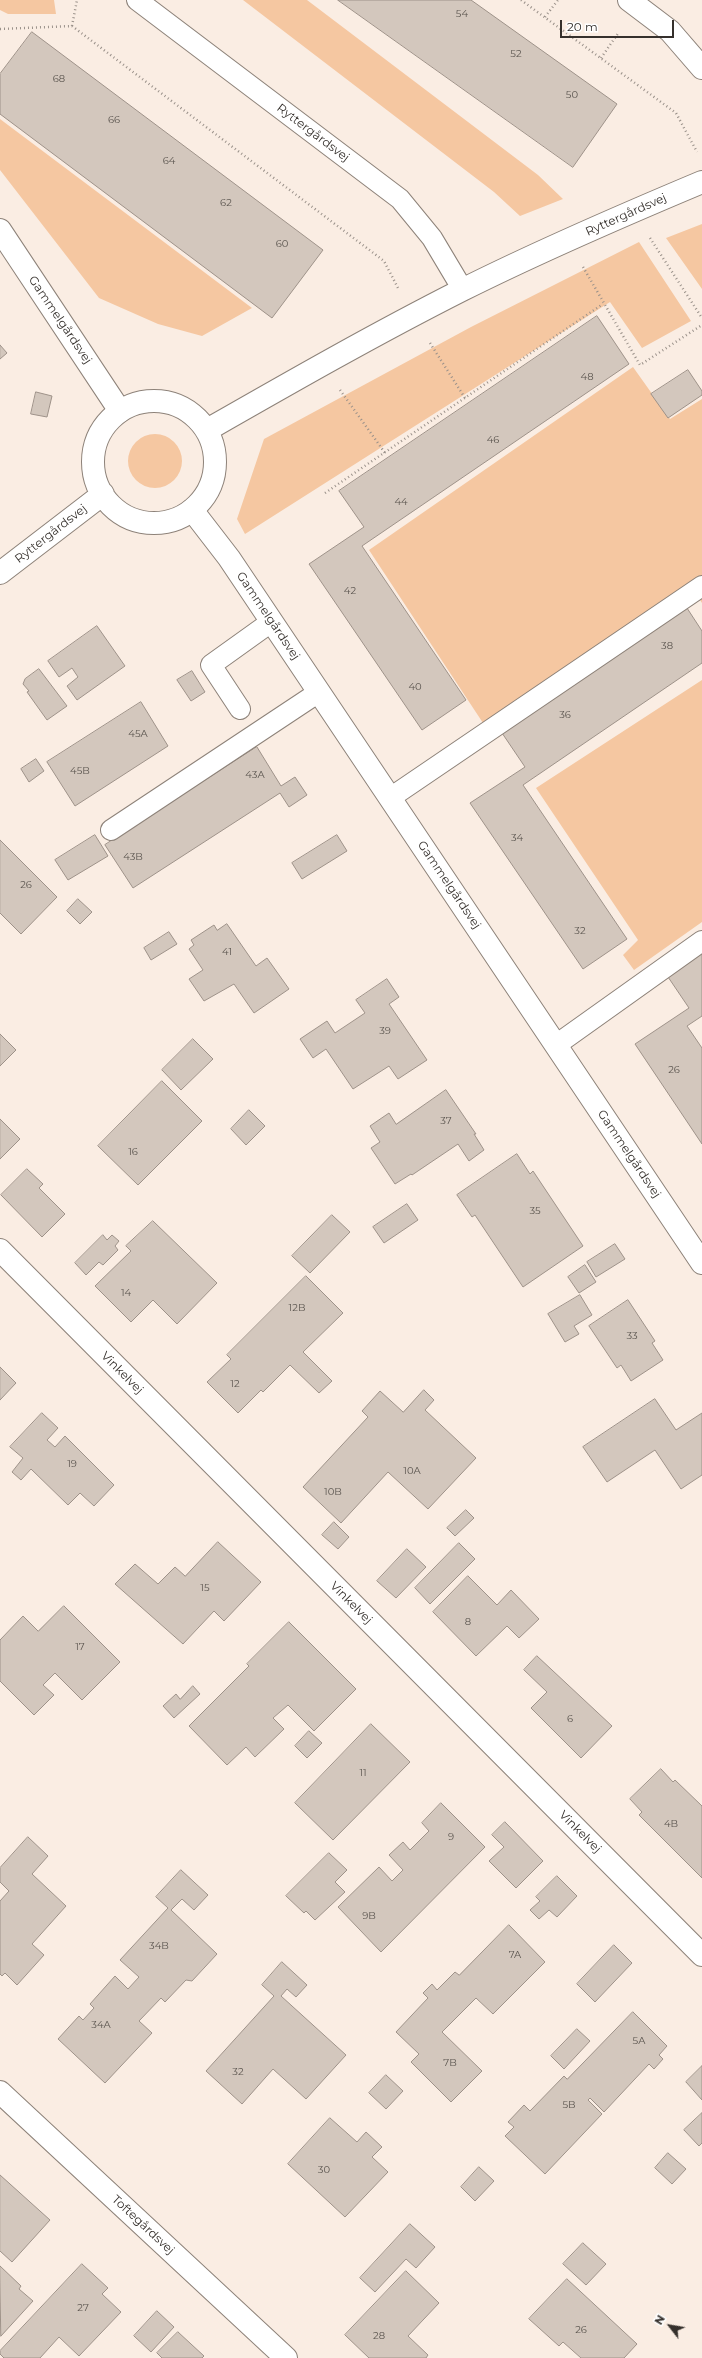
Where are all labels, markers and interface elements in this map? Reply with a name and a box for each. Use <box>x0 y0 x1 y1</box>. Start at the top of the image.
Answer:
house number: 54 <box>456 8 468 20</box>
scale bar <box>562 12 676 38</box>
text: 20 m <box>567 19 598 34</box>
house number: 52 <box>510 48 522 60</box>
house number: 68 <box>53 73 65 85</box>
house number: 50 <box>566 89 578 101</box>
street label: Ryttergårdsvej <box>274 101 352 165</box>
house number: 66 <box>108 114 120 126</box>
house number: 64 <box>163 155 175 167</box>
street label: Ryttergårdsvej <box>583 191 669 239</box>
house number: 62 <box>220 197 232 209</box>
house number: 60 <box>276 238 288 250</box>
street label: Gammelgårdsvej <box>25 273 95 367</box>
house number: 48 <box>580 371 594 383</box>
house number: 46 <box>487 434 499 446</box>
house number: 44 <box>394 496 408 508</box>
street label: Ryttergårdsvej <box>12 502 90 566</box>
street label: Gammelgårdsvej <box>233 569 303 663</box>
house number: 42 <box>344 585 356 597</box>
house number: 38 <box>661 640 673 652</box>
house number: 40 <box>408 681 422 693</box>
house number: 36 <box>559 709 571 721</box>
house number: 45A <box>128 728 148 740</box>
house number: 45B <box>70 765 90 777</box>
house number: 43A <box>245 769 265 781</box>
house number: 34 <box>511 832 523 844</box>
street label: Gammelgårdsvej <box>414 838 484 932</box>
house number: 43B <box>123 851 143 863</box>
house number: 26 <box>20 879 32 891</box>
house number: 32 <box>574 925 586 937</box>
house number: 41 <box>222 946 232 958</box>
house number: 39 <box>379 1025 391 1037</box>
house number: 26 <box>668 1064 680 1076</box>
street label: Gammelgårdsvej <box>594 1107 664 1201</box>
house number: 37 <box>440 1115 452 1127</box>
house number: 16 <box>128 1146 138 1158</box>
house number: 35 <box>529 1205 541 1217</box>
house number: 14 <box>121 1287 131 1299</box>
house number: 12B <box>289 1302 305 1314</box>
house number: 33 <box>626 1330 638 1342</box>
street label: Vinkelvej <box>98 1349 146 1397</box>
house number: 12 <box>230 1378 240 1390</box>
house number: 19 <box>67 1458 77 1470</box>
house number: 10A <box>403 1465 421 1477</box>
house number: 10B <box>324 1486 342 1498</box>
street label: Vinkelvej <box>327 1579 375 1627</box>
house number: 15 <box>200 1582 210 1594</box>
house number: 8 <box>465 1616 471 1628</box>
house number: 17 <box>75 1641 85 1653</box>
house number: 6 <box>567 1713 573 1725</box>
house number: 11 <box>359 1767 367 1779</box>
street label: Vinkelvej <box>556 1808 604 1856</box>
house number: 4B <box>664 1818 678 1830</box>
house number: 9 <box>448 1831 454 1843</box>
house number: 9B <box>362 1910 376 1922</box>
house number: 34B <box>149 1940 169 1952</box>
house number: 7A <box>509 1949 521 1961</box>
house number: 34A <box>91 2019 111 2031</box>
house number: 5A <box>633 2035 645 2047</box>
house number: 7B <box>443 2057 457 2069</box>
house number: 32 <box>232 2066 244 2078</box>
house number: 5B <box>562 2099 576 2111</box>
house number: 30 <box>318 2164 330 2176</box>
street label: Toftegårdsvej <box>109 2192 177 2258</box>
house number: 27 <box>77 2302 89 2314</box>
north arrow <box>650 2306 690 2346</box>
text: N <box>651 2312 668 2327</box>
house number: 26 <box>575 2324 587 2336</box>
house number: 28 <box>373 2330 385 2342</box>

